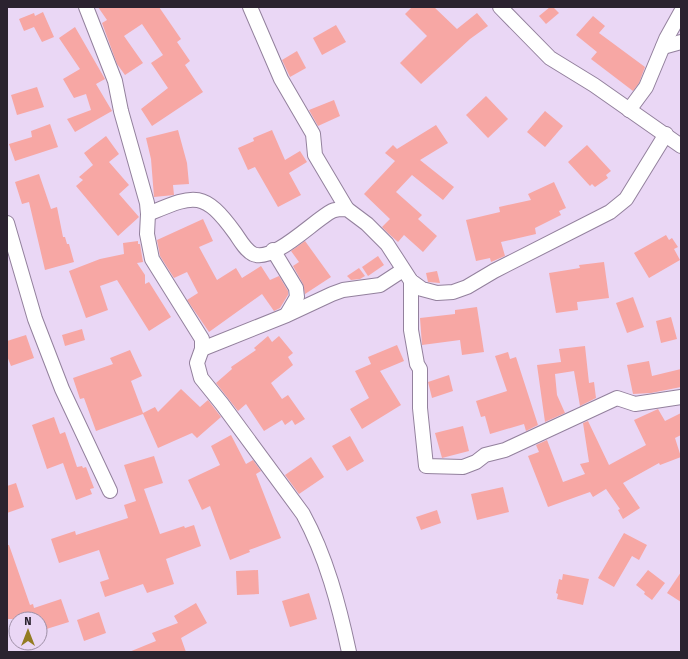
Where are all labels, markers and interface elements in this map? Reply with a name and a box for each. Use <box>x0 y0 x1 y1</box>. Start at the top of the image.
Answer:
north arrow <box>8 611 48 651</box>
text: N <box>24 615 32 628</box>

